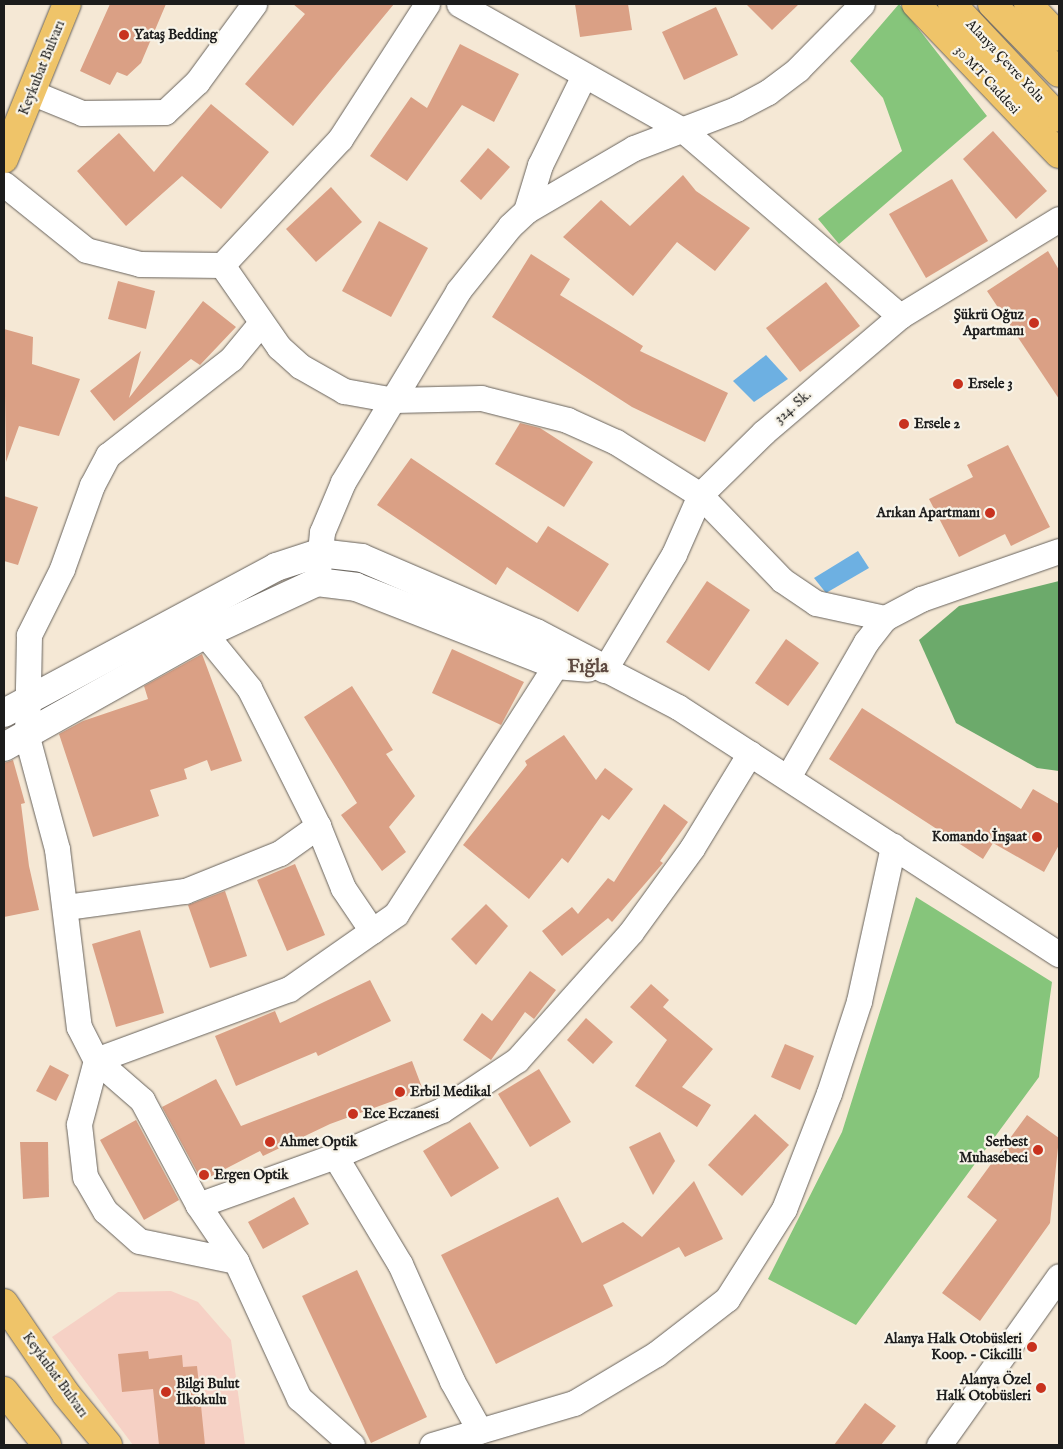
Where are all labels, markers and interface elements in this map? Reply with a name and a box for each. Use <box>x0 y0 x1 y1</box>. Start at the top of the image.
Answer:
street label: Alanya Çevre Yolu <box>962 16 1048 106</box>
street label: Keykubat Bulvarı <box>15 18 69 118</box>
place label: Yataş Bedding <box>134 27 217 43</box>
marker: Yataş Bedding <box>118 29 130 41</box>
street label: 30 MT Caddesi <box>951 42 1023 118</box>
place label: Şükrü Oğuz Apartmanı <box>954 307 1024 340</box>
marker: Şükrü Oğuz Apartmanı <box>1028 317 1040 329</box>
place label: Ersele 3 <box>968 376 1013 392</box>
marker: Ersele 3 <box>952 378 964 390</box>
street label: 324. Sk. <box>771 387 815 427</box>
place label: Ersele 2 <box>914 416 960 432</box>
marker: Ersele 2 <box>898 418 910 430</box>
place label: Arıkan Apartmanı <box>876 505 980 521</box>
marker: Arıkan Apartmanı <box>984 507 996 519</box>
district label: Fığla <box>568 657 608 679</box>
place label: Komando İnşaat <box>932 829 1027 845</box>
marker: Komando İnşaat <box>1031 831 1043 843</box>
place label: Erbil Medikal <box>410 1084 491 1100</box>
marker: Erbil Medikal <box>394 1086 406 1098</box>
place label: Ece Eczanesi <box>363 1106 439 1122</box>
marker: Ece Eczanesi <box>347 1108 359 1120</box>
place label: Ahmet Optik <box>280 1134 357 1150</box>
place label: Serbest Muhasebeci <box>959 1134 1028 1166</box>
marker: Ahmet Optik <box>264 1136 276 1148</box>
marker: Serbest Muhasebeci <box>1032 1144 1044 1156</box>
place label: Ergen Optik <box>214 1167 289 1183</box>
marker: Ergen Optik <box>198 1169 210 1181</box>
street label: Keykubat Bulvarı <box>19 1329 91 1421</box>
place label: Alanya Halk Otobüsleri Koop. - Cikcilli <box>884 1331 1022 1364</box>
marker: Alanya Halk Otobüsleri Koop. - Cikcilli <box>1026 1341 1038 1353</box>
place label: Alanya Özel Halk Otobüsleri <box>936 1372 1031 1404</box>
place label: Bilgi Bulut İlkokulu <box>176 1376 240 1408</box>
marker: Alanya Özel Halk Otobüsleri <box>1035 1382 1047 1394</box>
marker: Bilgi Bulut İlkokulu <box>160 1386 172 1398</box>

